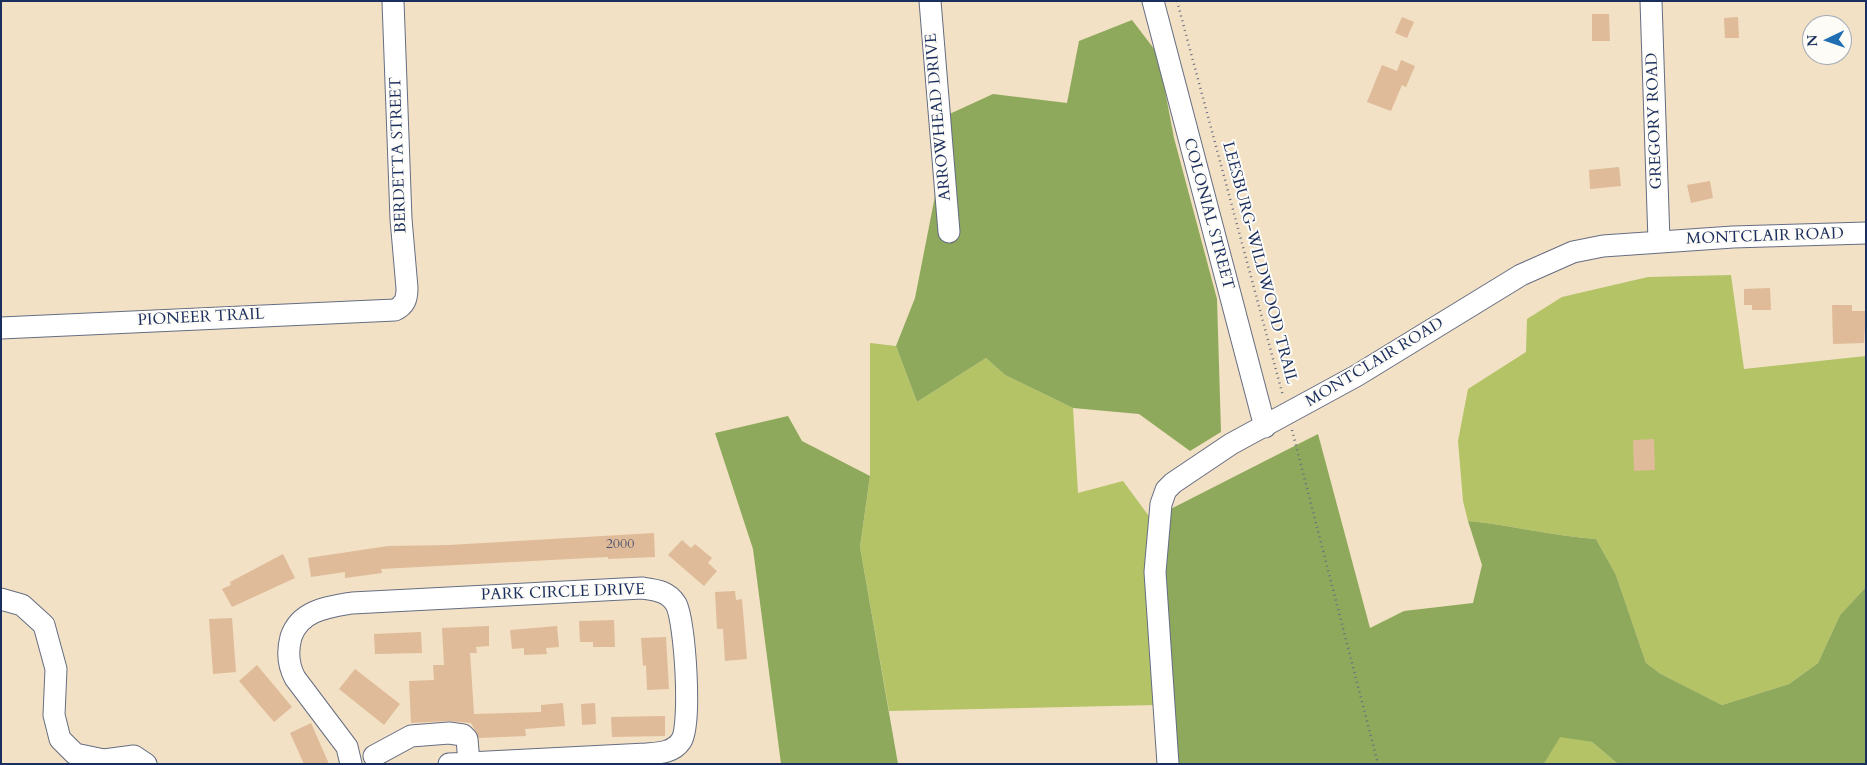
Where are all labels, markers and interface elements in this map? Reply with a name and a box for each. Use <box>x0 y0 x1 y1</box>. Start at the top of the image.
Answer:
north arrow <box>1802 15 1852 65</box>
street label: ARROWHEAD DRIVE <box>922 32 956 202</box>
text: N <box>1803 34 1822 47</box>
street label: GREGORY ROAD <box>1643 52 1667 190</box>
street label: BERDETTA STREET <box>387 77 411 233</box>
street label: COLONIAL STREET <box>1178 136 1238 292</box>
street label: LEESBURG-WILDWOOD TRAIL <box>1217 140 1301 386</box>
street label: MONTCLAIR ROAD <box>1686 225 1844 249</box>
street label: PIONEER TRAIL <box>137 305 265 331</box>
street label: MONTCLAIR ROAD <box>1302 314 1448 412</box>
house number: 2000 <box>606 537 634 553</box>
street label: PARK CIRCLE DRIVE <box>481 581 645 605</box>

